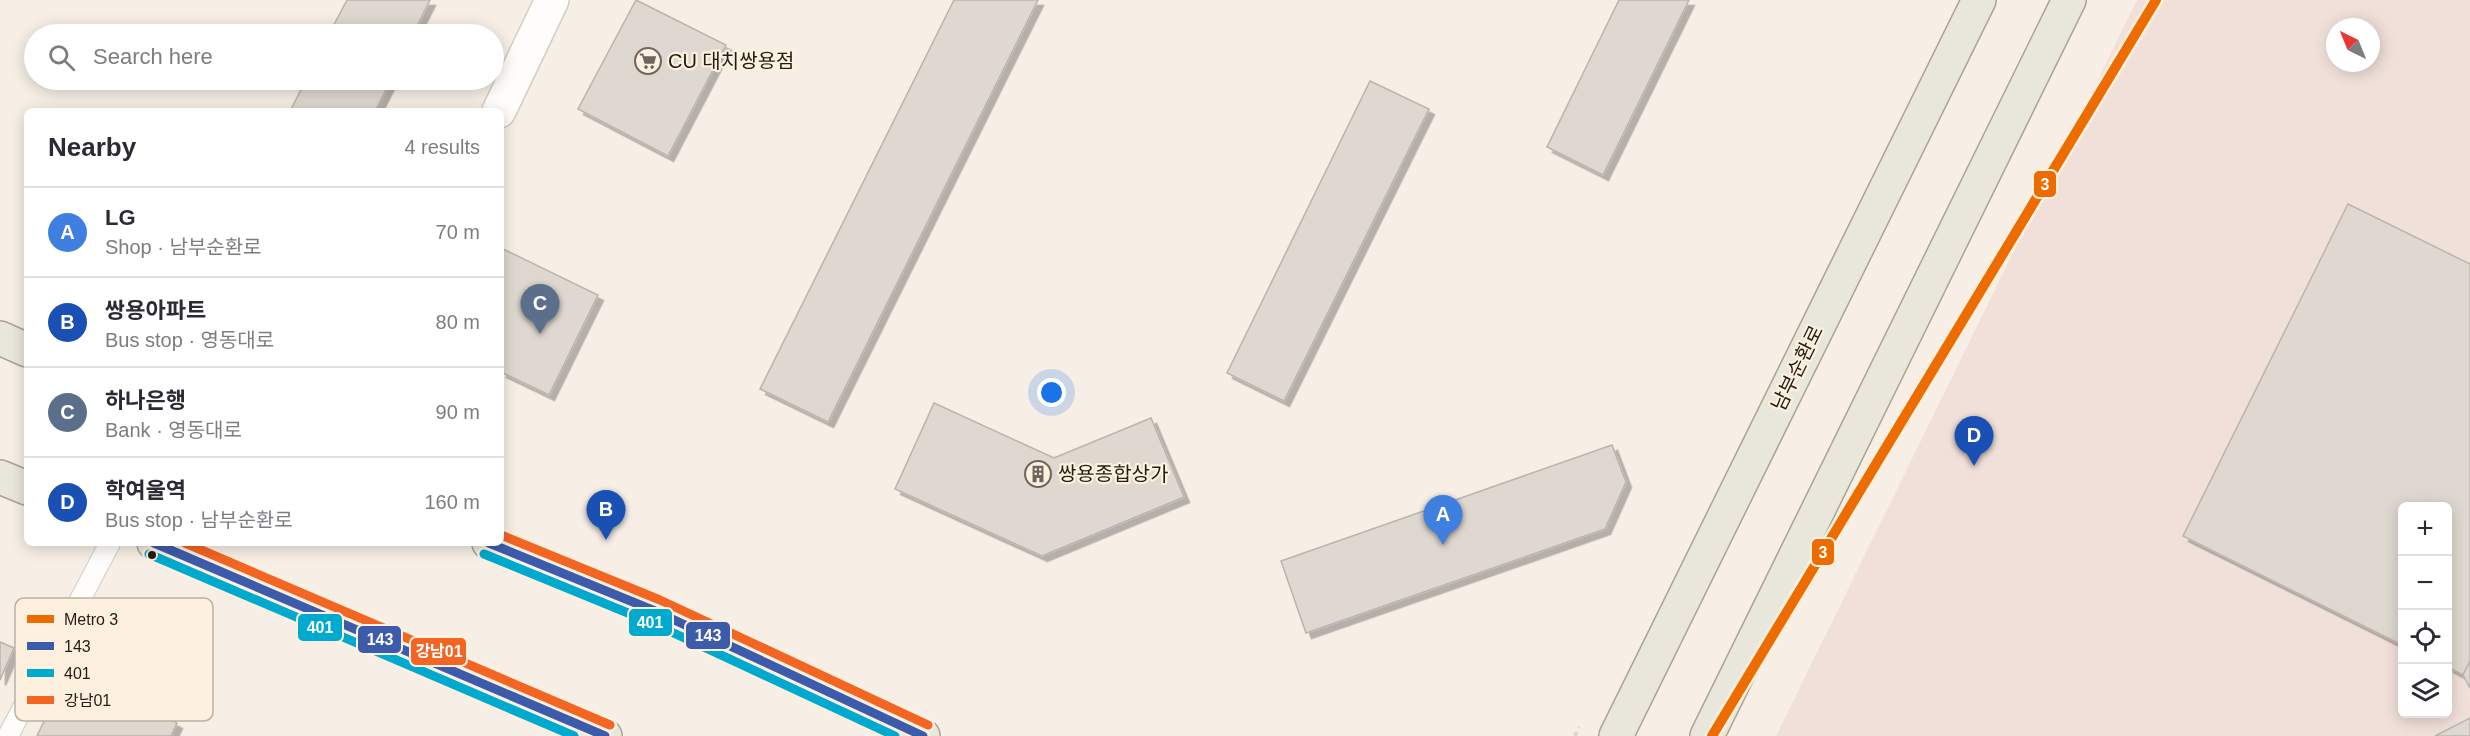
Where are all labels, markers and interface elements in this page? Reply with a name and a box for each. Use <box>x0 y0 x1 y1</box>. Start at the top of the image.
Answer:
north arrow <box>2326 18 2380 72</box>
search box <box>24 24 504 90</box>
icon: search <box>45 41 78 74</box>
text: Search here <box>93 44 213 69</box>
supermarket icon: CU 대치쌍용점 <box>633 46 663 76</box>
place label: CU 대치쌍용점 <box>668 50 794 72</box>
text: Nearby <box>48 132 136 162</box>
text: 4 results <box>404 136 480 158</box>
line badge: 3 <box>2033 170 2057 198</box>
text: 3 <box>2041 176 2050 193</box>
text: LG <box>105 205 136 230</box>
text: A <box>60 221 75 243</box>
text: 70 m <box>436 221 480 243</box>
text: Shop · 남부순환로 <box>105 236 261 258</box>
pin: C <box>520 284 560 334</box>
text: 쌍용아파트 <box>105 298 206 323</box>
text: B <box>60 311 75 333</box>
text: 80 m <box>436 311 480 333</box>
street label: 남부순환로 <box>1767 322 1827 414</box>
text: Bus stop · 영동대로 <box>105 329 274 351</box>
your location <box>1037 378 1066 407</box>
text: 하나은행 <box>105 388 186 413</box>
text: C <box>60 401 75 423</box>
text: 90 m <box>436 401 480 423</box>
pin: D <box>1954 416 1994 466</box>
text: Bank · 영동대로 <box>105 419 242 441</box>
building icon: 쌍용종합상가 <box>1023 459 1053 489</box>
place label: 쌍용종합상가 <box>1058 463 1168 485</box>
text: 학여울역 <box>105 478 186 503</box>
pin: B <box>586 490 626 540</box>
text: D <box>60 491 75 513</box>
text: 160 m <box>424 491 480 513</box>
pin: A <box>1424 496 1462 545</box>
map controls <box>2398 502 2452 718</box>
button: + <box>2398 502 2452 556</box>
text: Bus stop · 남부순환로 <box>105 509 293 531</box>
line badge: 3 <box>1811 538 1835 566</box>
text: 3 <box>1819 544 1828 561</box>
unlabelled marker <box>146 549 158 561</box>
button: − <box>2398 556 2452 610</box>
legend <box>15 598 213 721</box>
line badge: 401 <box>628 608 673 637</box>
button: locate <box>2398 610 2452 664</box>
text: Metro 3 <box>64 611 118 628</box>
line badge: 401 <box>297 613 343 642</box>
text: 401 <box>637 614 663 631</box>
text: 401 <box>307 619 333 636</box>
line badge: 143 <box>685 621 731 650</box>
line badge: 143 <box>357 625 402 654</box>
text: 143 <box>695 627 721 644</box>
text: 143 <box>367 631 393 648</box>
line badge: 강남01 <box>410 637 467 666</box>
text: 143 <box>64 638 91 655</box>
text: 강남01 <box>415 643 463 660</box>
button: layers <box>2398 664 2452 718</box>
text: 401 <box>64 665 91 682</box>
text: 강남01 <box>64 692 111 709</box>

